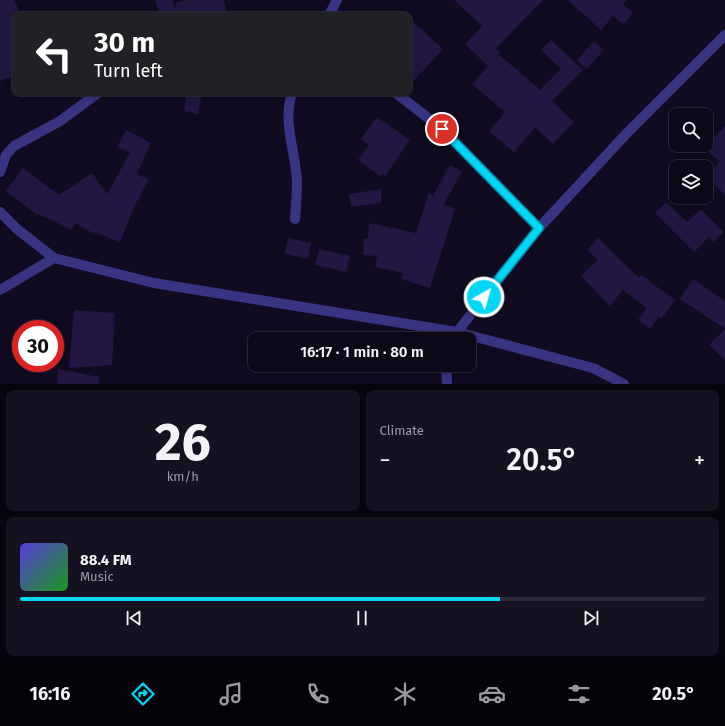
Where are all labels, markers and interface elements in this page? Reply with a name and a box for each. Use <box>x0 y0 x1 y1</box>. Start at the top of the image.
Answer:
text: 30 m <box>94 26 155 59</box>
icon: left <box>28 28 80 80</box>
text: Turn left <box>94 60 163 82</box>
map controls <box>669 108 713 204</box>
button: search <box>669 108 713 152</box>
pin <box>425 112 459 146</box>
icon: arrive <box>431 118 453 140</box>
button: layers <box>669 160 713 204</box>
position arrow <box>463 276 505 318</box>
speed limit sign: 30 <box>12 320 64 372</box>
text: 16:17 · 1 min · 80 m <box>300 343 424 361</box>
text: 26 <box>155 411 211 474</box>
text: Climate <box>380 423 424 438</box>
text: 20.5° <box>507 442 578 478</box>
text: − <box>380 447 391 474</box>
text: + <box>694 447 705 474</box>
text: km/h <box>167 469 199 484</box>
text: 88.4 FM <box>80 551 131 569</box>
text: Music <box>80 569 114 584</box>
icon: previous <box>123 607 145 629</box>
icon: pause <box>351 607 373 629</box>
icon: next <box>580 607 602 629</box>
icon: directions <box>129 680 157 708</box>
icon: music <box>217 680 245 708</box>
icon: phone <box>304 680 332 708</box>
icon: climate <box>391 680 419 708</box>
icon: car <box>478 680 506 708</box>
icon: filters <box>565 680 593 708</box>
text: 16:16 <box>30 683 70 705</box>
text: 20.5° <box>652 683 695 705</box>

